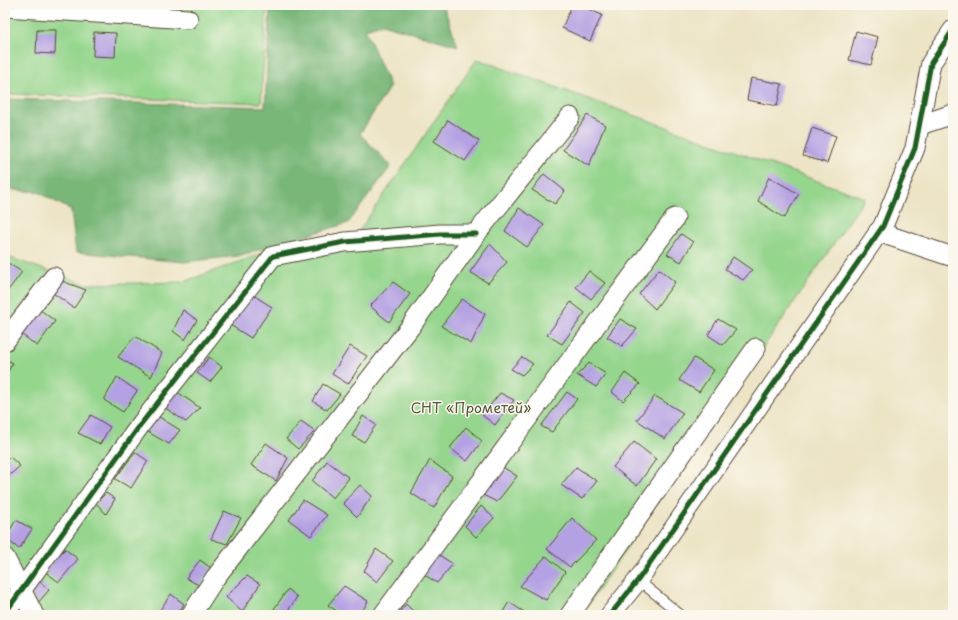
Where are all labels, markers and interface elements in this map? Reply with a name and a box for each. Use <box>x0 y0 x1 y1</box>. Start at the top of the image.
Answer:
park label: СНТ «Прометей» <box>411 397 531 418</box>

